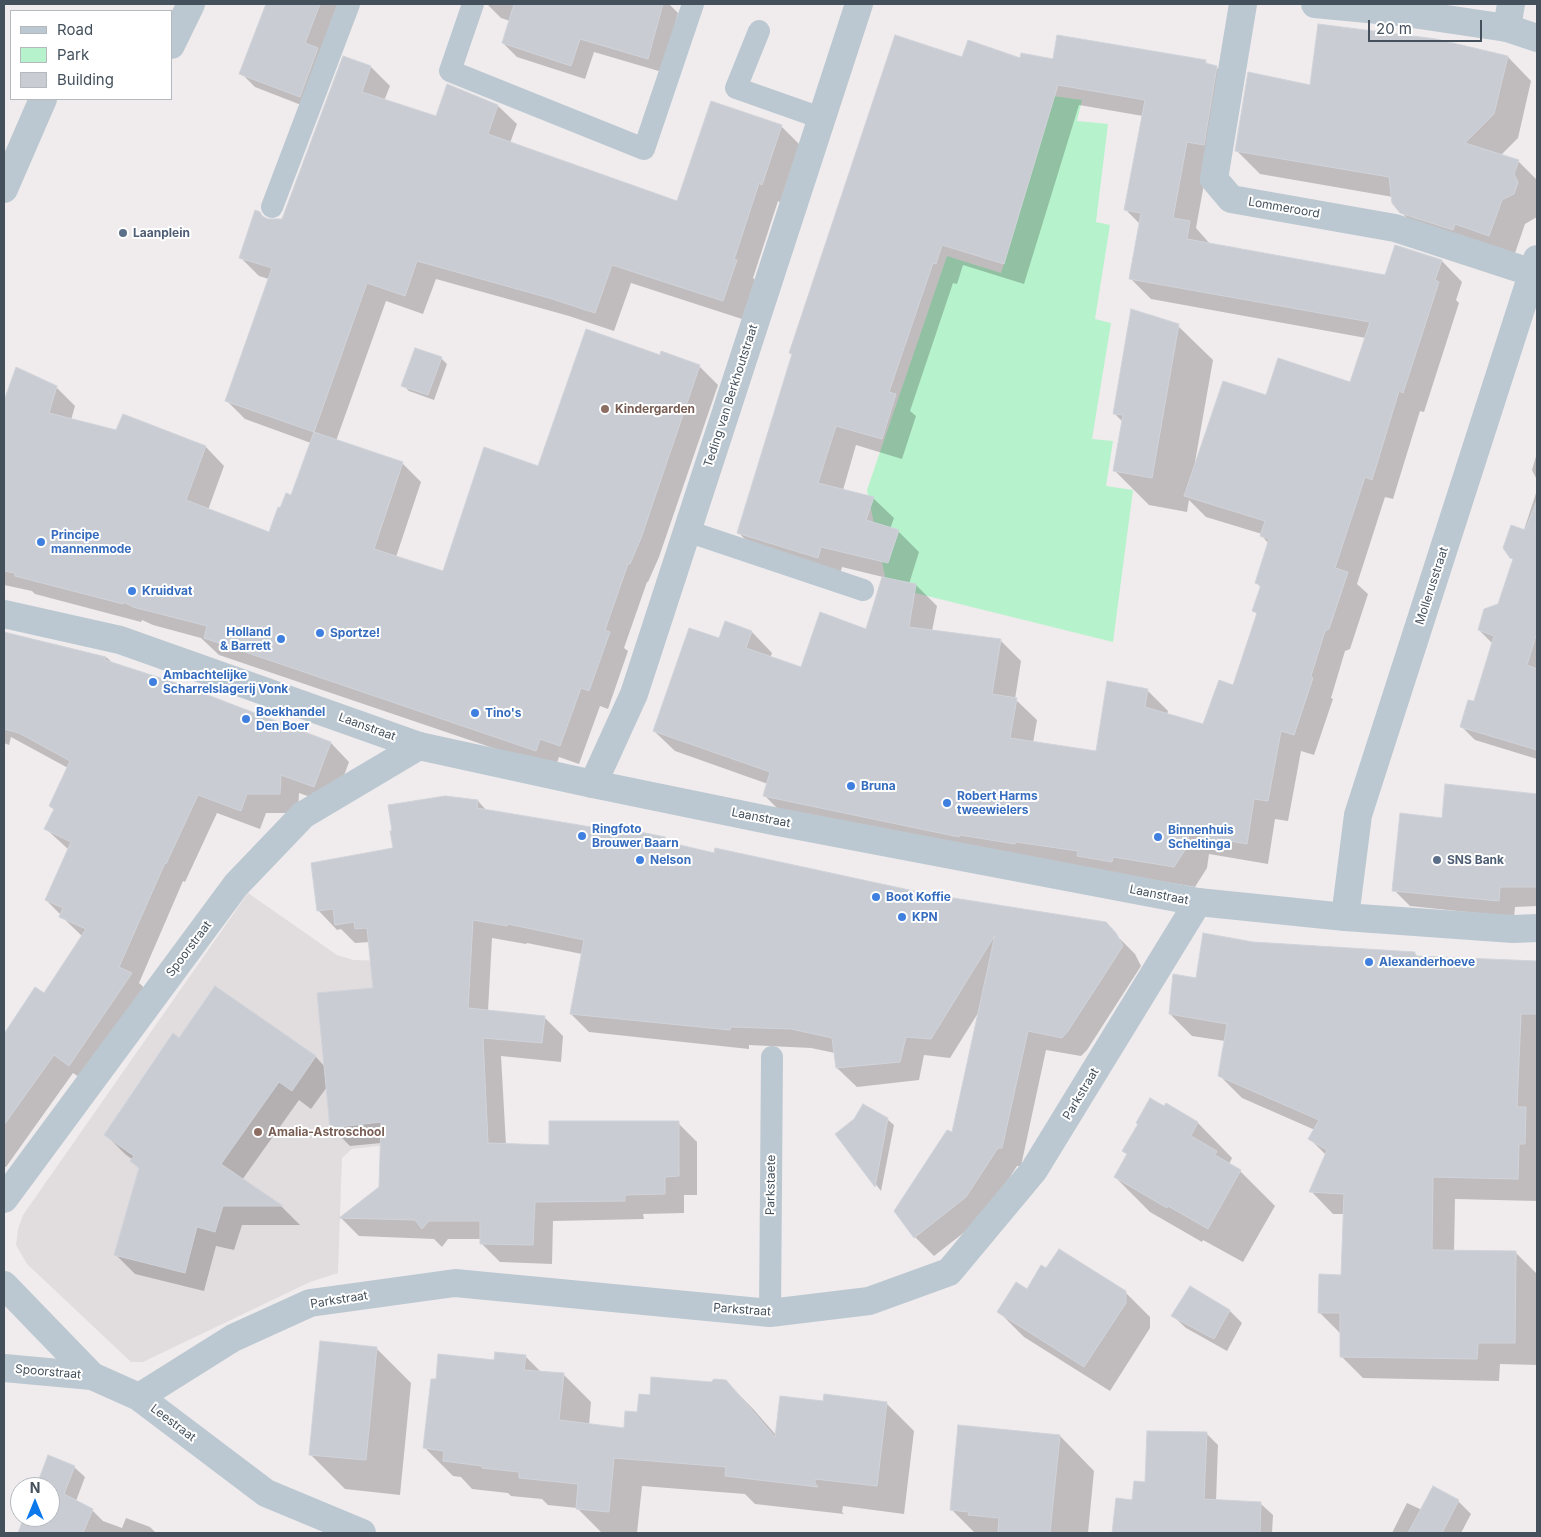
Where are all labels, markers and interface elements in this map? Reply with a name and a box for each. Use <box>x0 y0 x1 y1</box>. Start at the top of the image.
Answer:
legend <box>10 10 172 100</box>
scale bar <box>1371 10 1485 42</box>
text: 20 m <box>1376 19 1412 38</box>
text: Road <box>57 20 93 39</box>
text: Park <box>57 45 89 64</box>
text: Building <box>57 70 114 89</box>
street label: Lommeroord <box>1247 195 1321 221</box>
place label: Laanplein <box>133 226 190 240</box>
marker: Laanplein <box>117 227 129 239</box>
street label: Teding van Berkhoutstraat <box>701 323 761 469</box>
place label: Kindergarden <box>615 402 695 416</box>
marker: Kindergarden <box>599 403 611 415</box>
place label: Principe mannenmode <box>51 528 132 556</box>
marker: Principe mannenmode <box>35 536 47 548</box>
street label: Mollerusstraat <box>1413 545 1451 627</box>
place label: Kruidvat <box>142 584 192 598</box>
marker: Kruidvat <box>126 585 138 597</box>
place label: Holland & Barrett <box>220 625 271 653</box>
place label: Sportze! <box>330 626 380 640</box>
marker: Sportze! <box>314 627 326 639</box>
marker: Holland & Barrett <box>275 633 287 645</box>
place label: Ambachtelijke Scharrelslagerij Vonk <box>163 668 288 696</box>
marker: Ambachtelijke Scharrelslagerij Vonk <box>147 676 159 688</box>
place label: Boekhandel Den Boer <box>256 705 325 733</box>
place label: Tino's <box>485 706 522 720</box>
marker: Tino's <box>469 707 481 719</box>
street label: Laanstraat <box>337 710 397 744</box>
marker: Boekhandel Den Boer <box>240 713 252 725</box>
place label: Bruna <box>861 779 896 793</box>
marker: Bruna <box>845 780 857 792</box>
place label: Robert Harms tweewielers <box>957 789 1038 817</box>
marker: Robert Harms tweewielers <box>941 797 953 809</box>
street label: Laanstraat <box>730 805 792 831</box>
place label: Ringfoto Brouwer Baarn <box>592 822 679 850</box>
place label: Binnenhuis Scheltinga <box>1168 823 1234 851</box>
marker: Ringfoto Brouwer Baarn <box>576 830 588 842</box>
marker: Binnenhuis Scheltinga <box>1152 831 1164 843</box>
place label: Nelson <box>650 853 691 867</box>
place label: SNS Bank <box>1447 853 1504 867</box>
marker: Nelson <box>634 854 646 866</box>
marker: SNS Bank <box>1431 854 1443 866</box>
street label: Laanstraat <box>1128 882 1190 908</box>
place label: Boot Koffie <box>886 890 951 904</box>
marker: Boot Koffie <box>870 891 882 903</box>
place label: KPN <box>912 910 938 924</box>
marker: KPN <box>896 911 908 923</box>
street label: Spoorstraat <box>163 918 215 980</box>
place label: Alexanderhoeve <box>1379 955 1475 969</box>
marker: Alexanderhoeve <box>1363 956 1375 968</box>
street label: Parkstraat <box>1060 1065 1102 1123</box>
place label: Amalia-Astroschool <box>268 1125 385 1139</box>
marker: Amalia-Astroschool <box>252 1126 264 1138</box>
street label: Parkstaete <box>763 1155 779 1215</box>
street label: Parkstraat <box>309 1288 369 1312</box>
street label: Parkstraat <box>713 1301 771 1319</box>
street label: Spoorstraat <box>14 1362 82 1382</box>
street label: Leestraat <box>148 1401 198 1445</box>
north arrow <box>10 1477 60 1527</box>
text: N <box>30 1479 40 1496</box>

